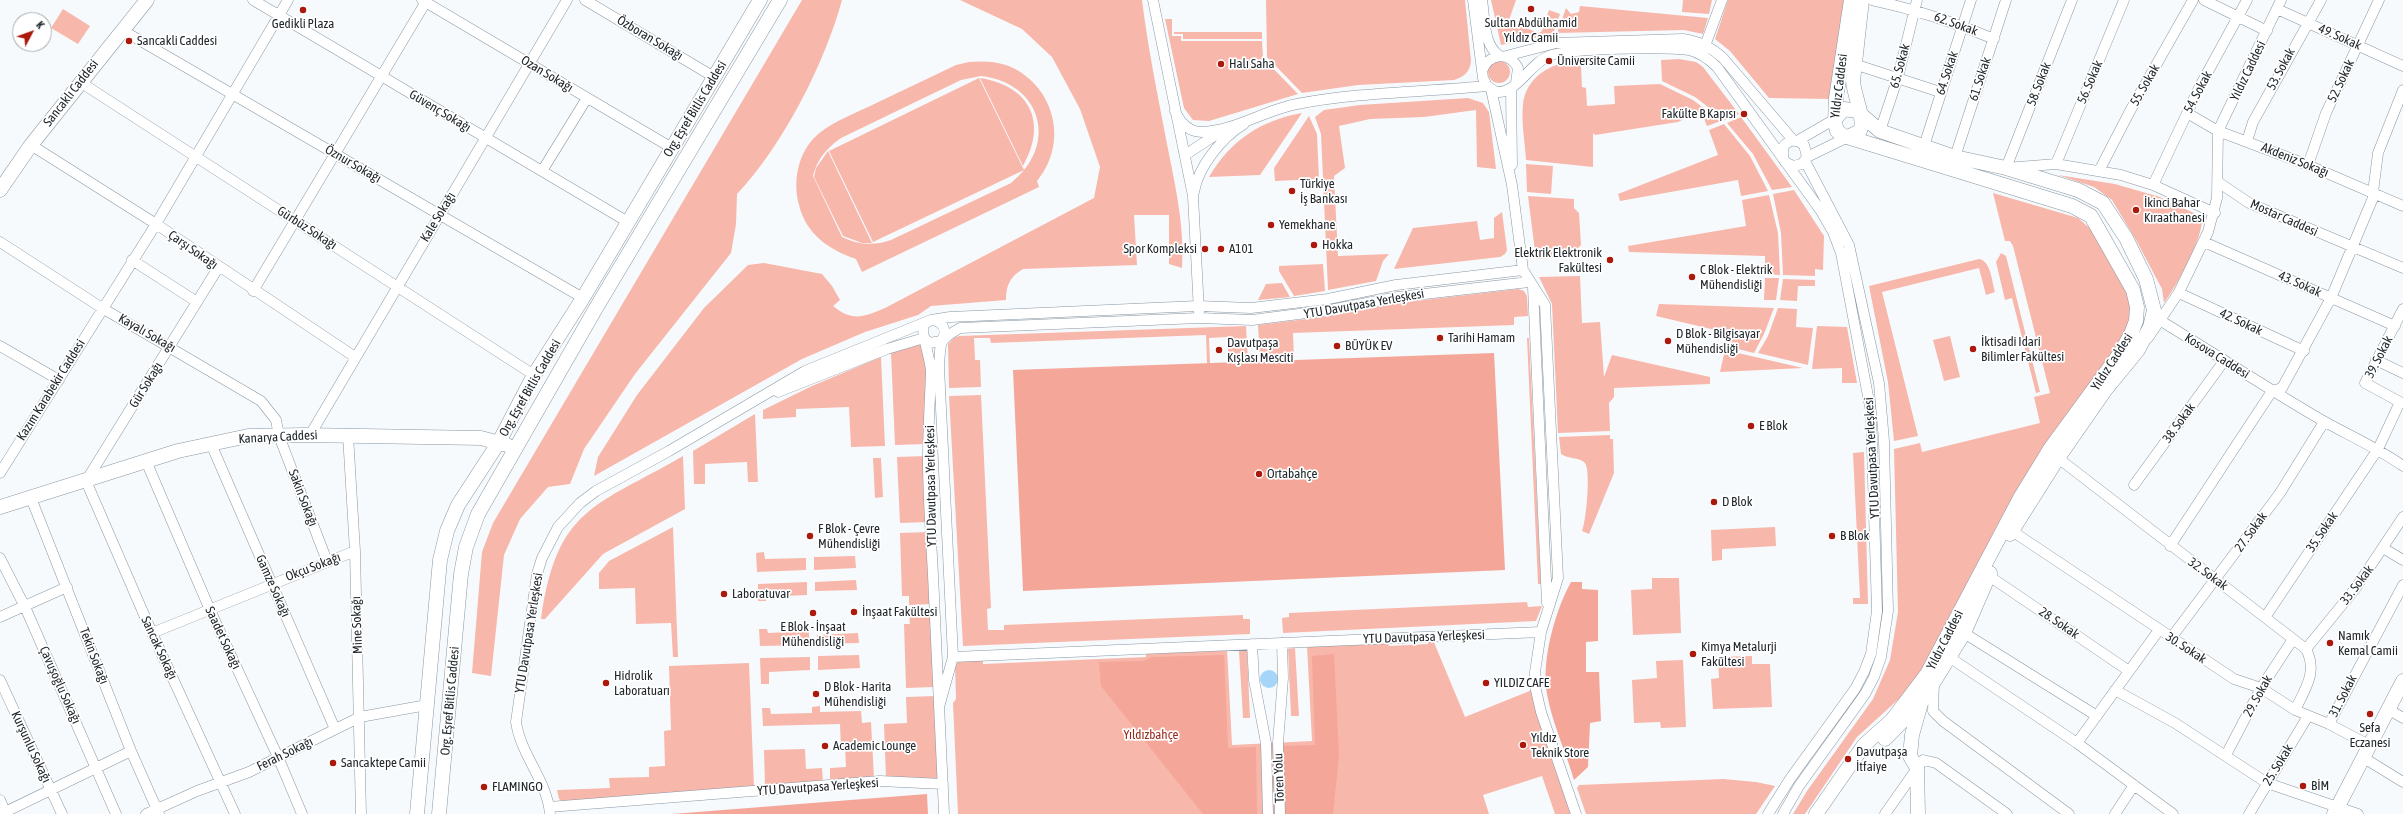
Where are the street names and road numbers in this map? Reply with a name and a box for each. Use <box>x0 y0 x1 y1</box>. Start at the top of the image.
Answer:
street label: 62. Sokak <box>1932 9 1980 39</box>
street label: Özboran Sokağı <box>614 12 686 64</box>
street label: 49. Sokak <box>2316 21 2364 53</box>
street label: Yıldız Caddesi <box>2227 38 2269 104</box>
street label: 65. Sokak <box>1887 42 1913 90</box>
street label: 53. Sokak <box>2263 45 2299 93</box>
street label: 64. Sokak <box>1933 49 1961 97</box>
street label: Ozan Sokağı <box>518 52 576 96</box>
street label: Yıldız Caddesi <box>1827 53 1851 119</box>
street label: 61. Sokak <box>1966 55 1994 103</box>
street label: Sancaklı Caddesi <box>40 57 102 129</box>
street label: 52. Sokak <box>2324 57 2358 105</box>
street label: Org. Eşref Bitlis Caddesi <box>660 58 730 160</box>
street label: 56. Sokak <box>2074 58 2106 106</box>
street label: 58. Sokak <box>2024 60 2054 108</box>
street label: 55. Sokak <box>2127 61 2163 109</box>
street label: 54. Sokak <box>2180 68 2216 116</box>
street label: Güvenç Sokağı <box>406 87 474 135</box>
street label: Akdeniz Sokağı <box>2259 139 2331 181</box>
street label: Öznur Sokağı <box>322 142 384 186</box>
street label: Kale Sokağı <box>417 189 459 245</box>
street label: Mostar Caddesi <box>2248 196 2320 240</box>
street label: Gürbüz Sokağı <box>274 203 340 253</box>
street label: Çarşı Sokağı <box>165 227 221 273</box>
street label: 43. Sokak <box>2276 268 2324 300</box>
street label: YTU Davutpasa Yerleşkesi <box>1303 286 1425 322</box>
street label: 42. Sokak <box>2217 305 2265 339</box>
street label: Kayalı Sokağı <box>116 310 178 356</box>
street label: Yıldız Caddesi <box>2088 330 2136 394</box>
street label: Kosova Caddesi <box>2182 330 2252 382</box>
street label: 39. Sokak <box>2362 333 2396 381</box>
street label: Kazım Karabekir Caddesi <box>14 336 88 444</box>
street label: Org. Eşref Bitlis Caddesi <box>496 337 564 439</box>
street label: Gür Sokağı <box>126 359 166 411</box>
street label: YTU Davutpasa Yerleşkesi <box>1861 397 1883 519</box>
street label: 38. Sokak <box>2159 400 2199 446</box>
street label: YTU Davutpasa Yerleşkesi <box>922 425 940 547</box>
street label: Kanarya Caddesi <box>238 427 318 447</box>
street label: Sakin Sokağı <box>285 467 321 529</box>
street label: 27. Sokak <box>2231 509 2271 555</box>
street label: 35. Sokak <box>2303 509 2341 555</box>
street label: Okçu Sokağı <box>283 549 343 585</box>
street label: Gamze Sokağı <box>252 552 294 620</box>
street label: 32. Sokak <box>2185 554 2231 594</box>
street label: 33. Sokak <box>2337 562 2377 608</box>
street label: YTU Davutpasa Yerleşkesi <box>512 572 546 694</box>
street label: Mine Sokağı <box>348 596 366 654</box>
street label: Saadet Sokağı <box>202 604 244 672</box>
street label: 28. Sokak <box>2036 604 2082 642</box>
street label: Yıldız Caddesi <box>1923 607 1967 673</box>
street label: Sancak Sokağı <box>138 614 180 682</box>
street label: Tekin Sokağı <box>76 626 112 686</box>
street label: YTU Davutpasa Yerleşkesi <box>1363 627 1485 647</box>
street label: 30. Sokak <box>2163 629 2209 667</box>
street label: Çavuşoğlu Sokağı <box>36 644 84 726</box>
street label: Org. Eşref Bitlis Caddesi <box>437 646 463 756</box>
street label: 29. Sokak <box>2240 672 2276 720</box>
street label: 31. Sokak <box>2326 672 2360 720</box>
street label: Kurşunlu Sokağı <box>8 709 54 785</box>
street label: Ferah Sokağı <box>254 734 316 774</box>
street label: 25. Sokak <box>2260 742 2296 788</box>
street label: Tören Yolu <box>1270 753 1288 803</box>
street label: YTU Davutpasa Yerleşkesi <box>757 775 879 799</box>

